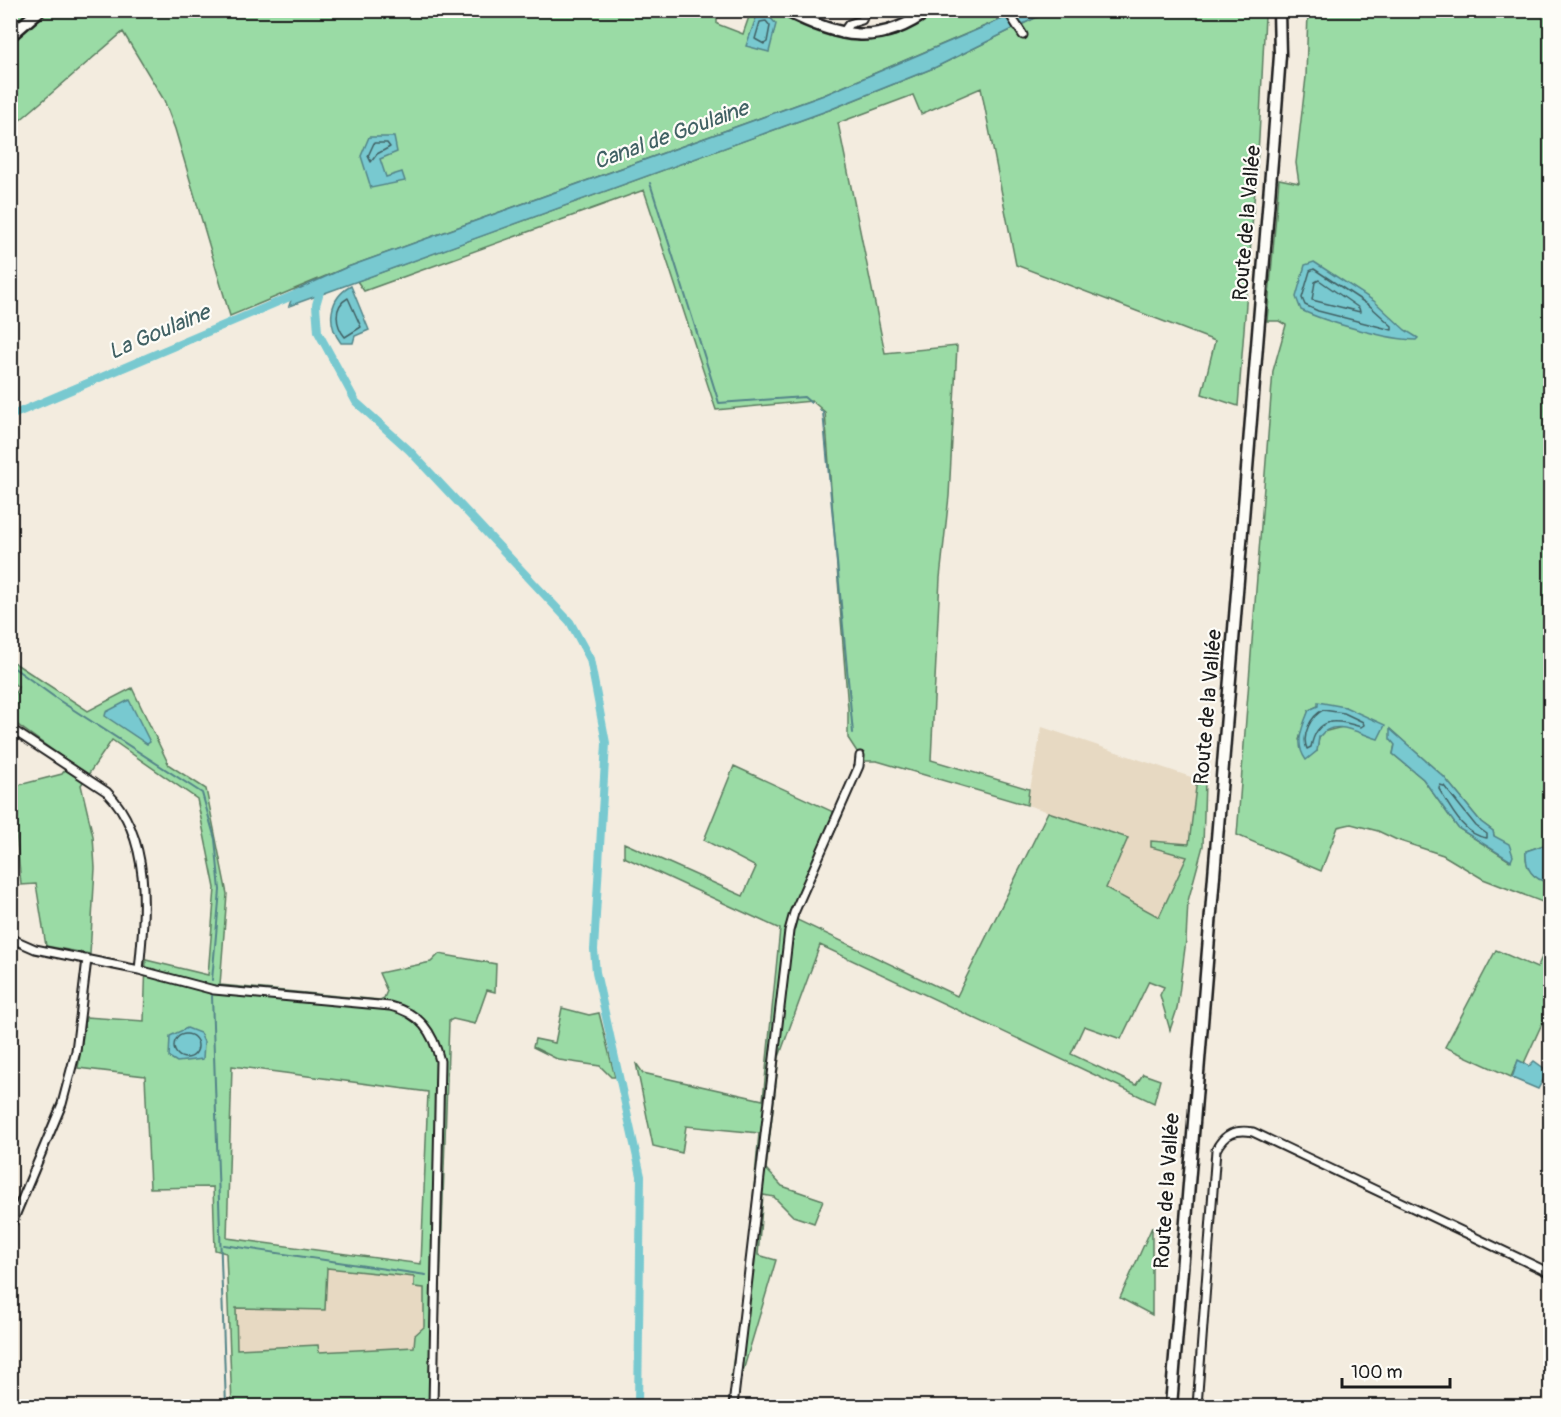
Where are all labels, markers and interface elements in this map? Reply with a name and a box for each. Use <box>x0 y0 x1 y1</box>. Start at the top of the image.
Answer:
water label: Canal de Goulaine <box>590 93 754 176</box>
street label: Route de la Vallée <box>1227 143 1267 302</box>
water label: La Goulaine <box>104 297 216 366</box>
street label: Route de la Vallée <box>1188 627 1228 786</box>
street label: Route de la Vallée <box>1148 1112 1186 1270</box>
scale bar <box>1342 1351 1450 1389</box>
text: 100 m <box>1351 1361 1403 1384</box>

